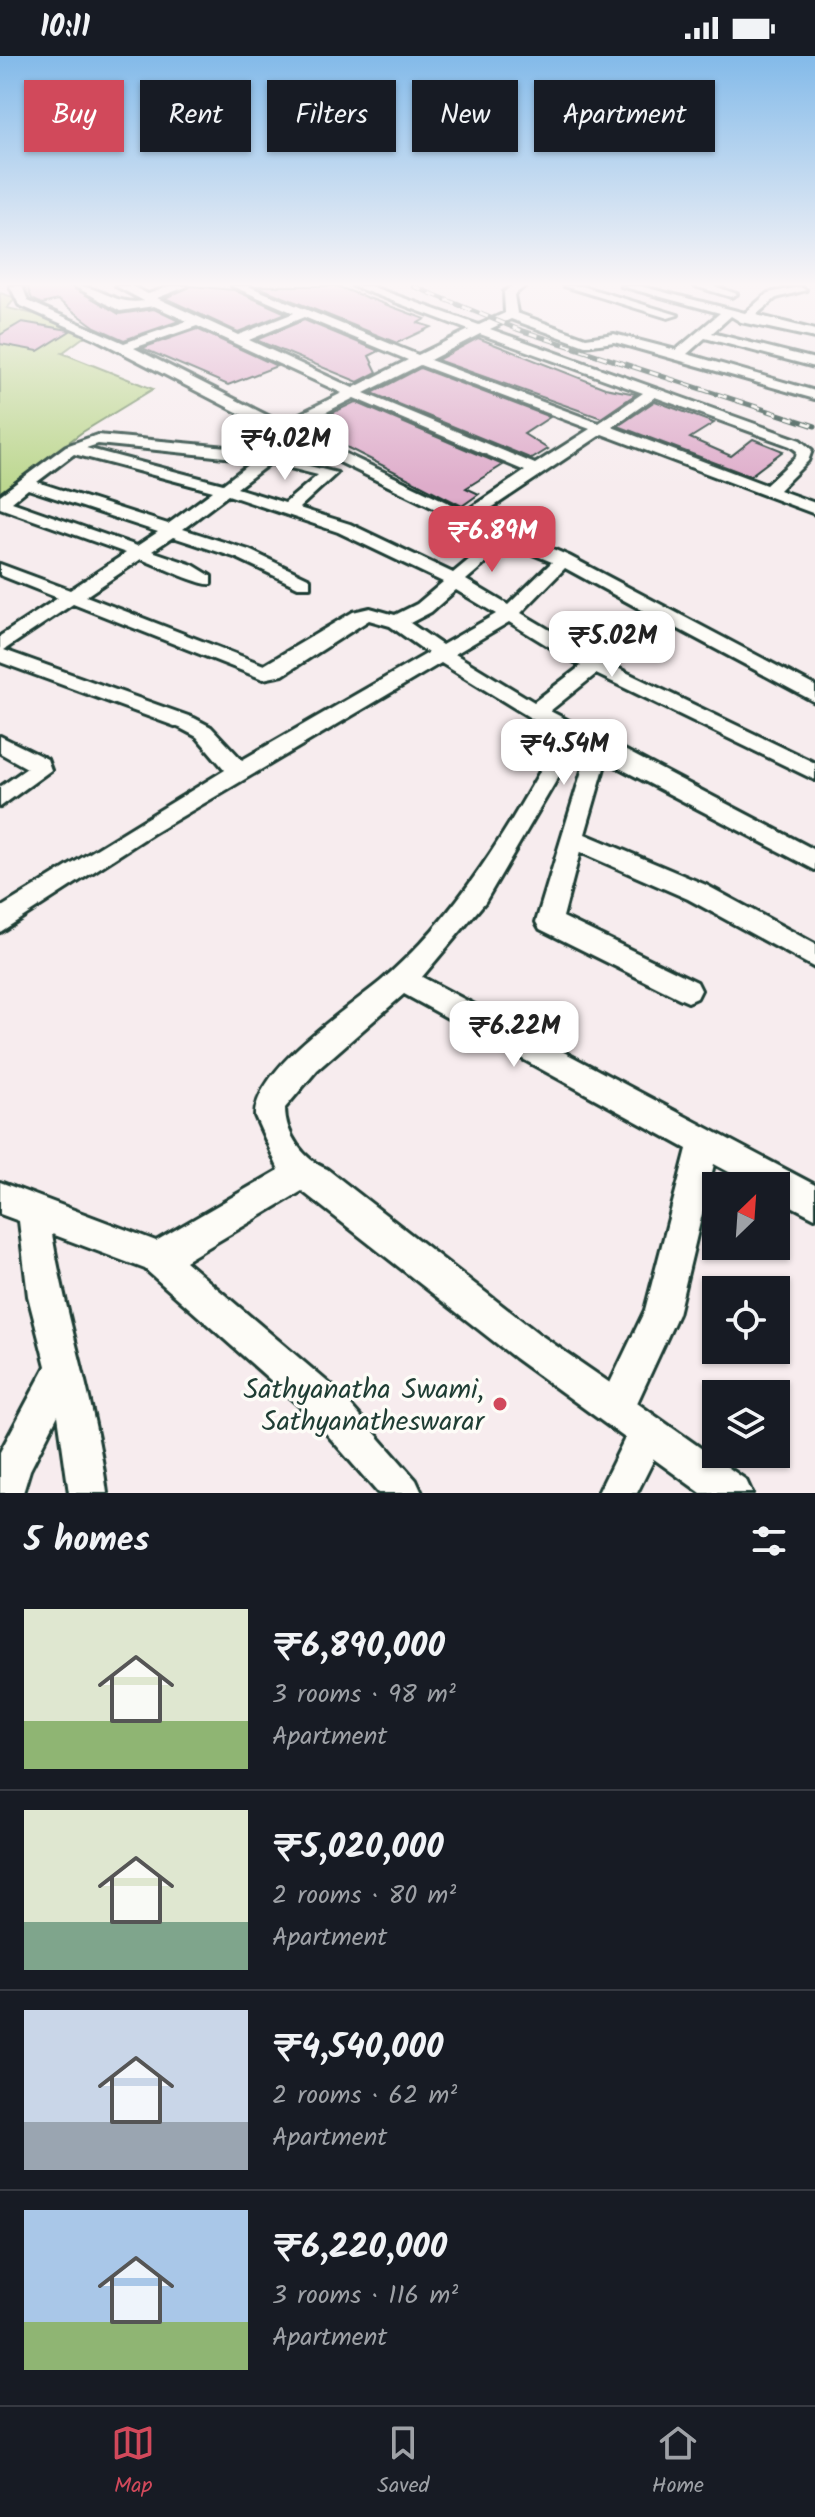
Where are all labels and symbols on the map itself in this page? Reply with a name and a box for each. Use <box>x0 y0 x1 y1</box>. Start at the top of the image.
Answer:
pin: ₹4.02M <box>220 414 350 482</box>
pin: ₹6.89M <box>427 506 557 574</box>
pin: ₹5.02M <box>547 611 677 679</box>
pin: ₹4.54M <box>499 719 629 787</box>
pin: ₹6.22M <box>449 1001 579 1069</box>
north arrow <box>702 1172 790 1260</box>
place label: Sathyanatha Swami, Sathyanatheswarar <box>243 1368 486 1445</box>
marker: Sathyanatha Swami, Sathyanatheswarar <box>491 1395 509 1413</box>

